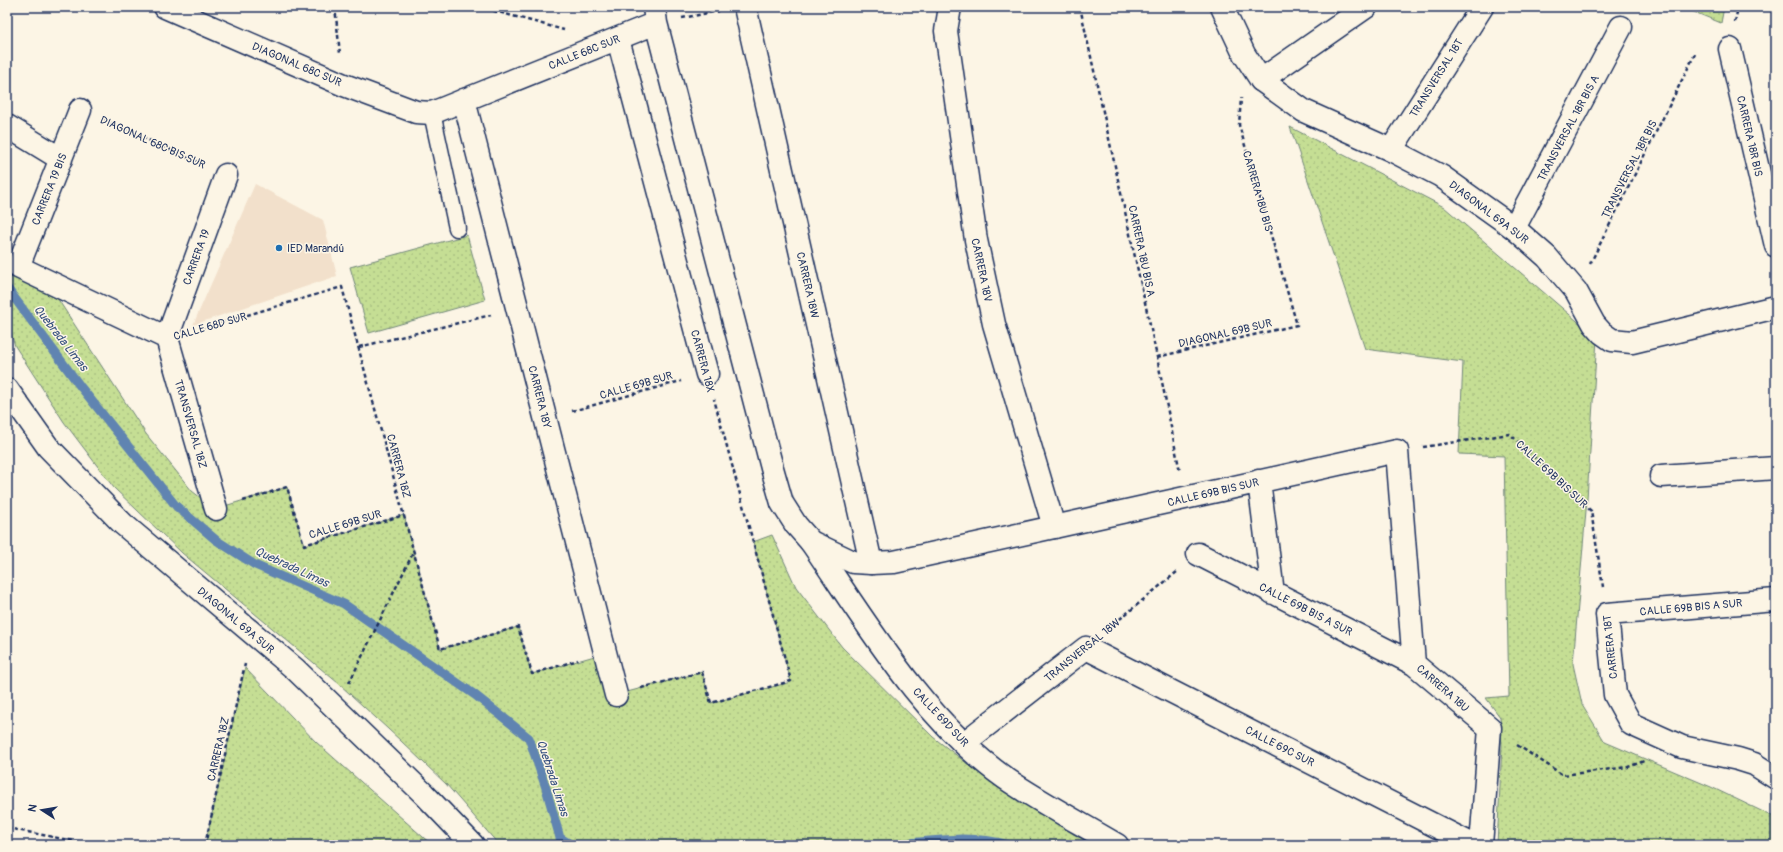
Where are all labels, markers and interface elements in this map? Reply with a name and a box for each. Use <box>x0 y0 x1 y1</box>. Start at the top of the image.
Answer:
street label: CALLE 68C SUR <box>547 32 622 73</box>
street label: TRANSVERSAL 18T <box>1407 37 1466 120</box>
street label: DIAGONAL 68C SUR <box>250 40 343 89</box>
street label: TRANSVERSAL 18R BIS A <box>1535 73 1602 183</box>
street label: CARRERA 18R BIS <box>1734 94 1765 178</box>
street label: DIAGONAL 68C BIS SUR <box>98 113 207 172</box>
street label: TRANSVERSAL 18R BIS <box>1599 118 1660 221</box>
street label: CARRERA 18U BIS <box>1240 149 1275 233</box>
street label: CARRERA 19 BIS <box>29 151 70 227</box>
street label: DIAGONAL 69A SUR <box>1446 178 1531 247</box>
street label: CARRERA 18U BIS A <box>1125 204 1158 298</box>
street label: CARRERA 19 <box>180 227 213 287</box>
street label: CARRERA 18V <box>968 237 995 303</box>
place label: IED Marandú <box>287 242 344 255</box>
marker: IED Marandú <box>274 243 284 253</box>
street label: CARRERA 18W <box>794 251 821 319</box>
water label: Quebrada Limas <box>30 302 92 375</box>
street label: CALLE 68D SUR <box>172 310 248 343</box>
street label: DIAGONAL 69B SUR <box>1177 316 1273 351</box>
street label: CARRERA 18X <box>688 328 717 394</box>
street label: CARRERA 18Y <box>525 364 554 431</box>
street label: CALLE 69B SUR <box>598 369 674 402</box>
street label: TRANSVERSAL 18Z <box>172 378 210 470</box>
street label: CARRERA 18Z <box>384 433 413 500</box>
street label: CALLE 69B BIS SUR <box>1513 438 1590 511</box>
street label: CALLE 69B BIS SUR <box>1166 476 1260 509</box>
street label: CALLE 69B SUR <box>307 507 383 542</box>
water label: Quebrada Limas <box>253 544 332 592</box>
street label: CALLE 69B BIS A SUR <box>1257 580 1355 639</box>
street label: DIAGONAL 69A SUR <box>195 584 277 656</box>
street label: CALLE 69B BIS A SUR <box>1639 597 1743 618</box>
street label: CARRERA 18T <box>1601 614 1620 680</box>
street label: TRANSVERSAL 18W <box>1042 616 1123 685</box>
street label: CARRERA 18U <box>1414 662 1472 715</box>
street label: CALLE 69D SUR <box>910 685 971 750</box>
street label: CARRERA 18Z <box>205 715 232 783</box>
street label: CALLE 69C SUR <box>1243 723 1316 769</box>
water label: Quebrada Limas <box>533 738 572 820</box>
north arrow <box>22 790 62 830</box>
text: N <box>26 802 40 813</box>

